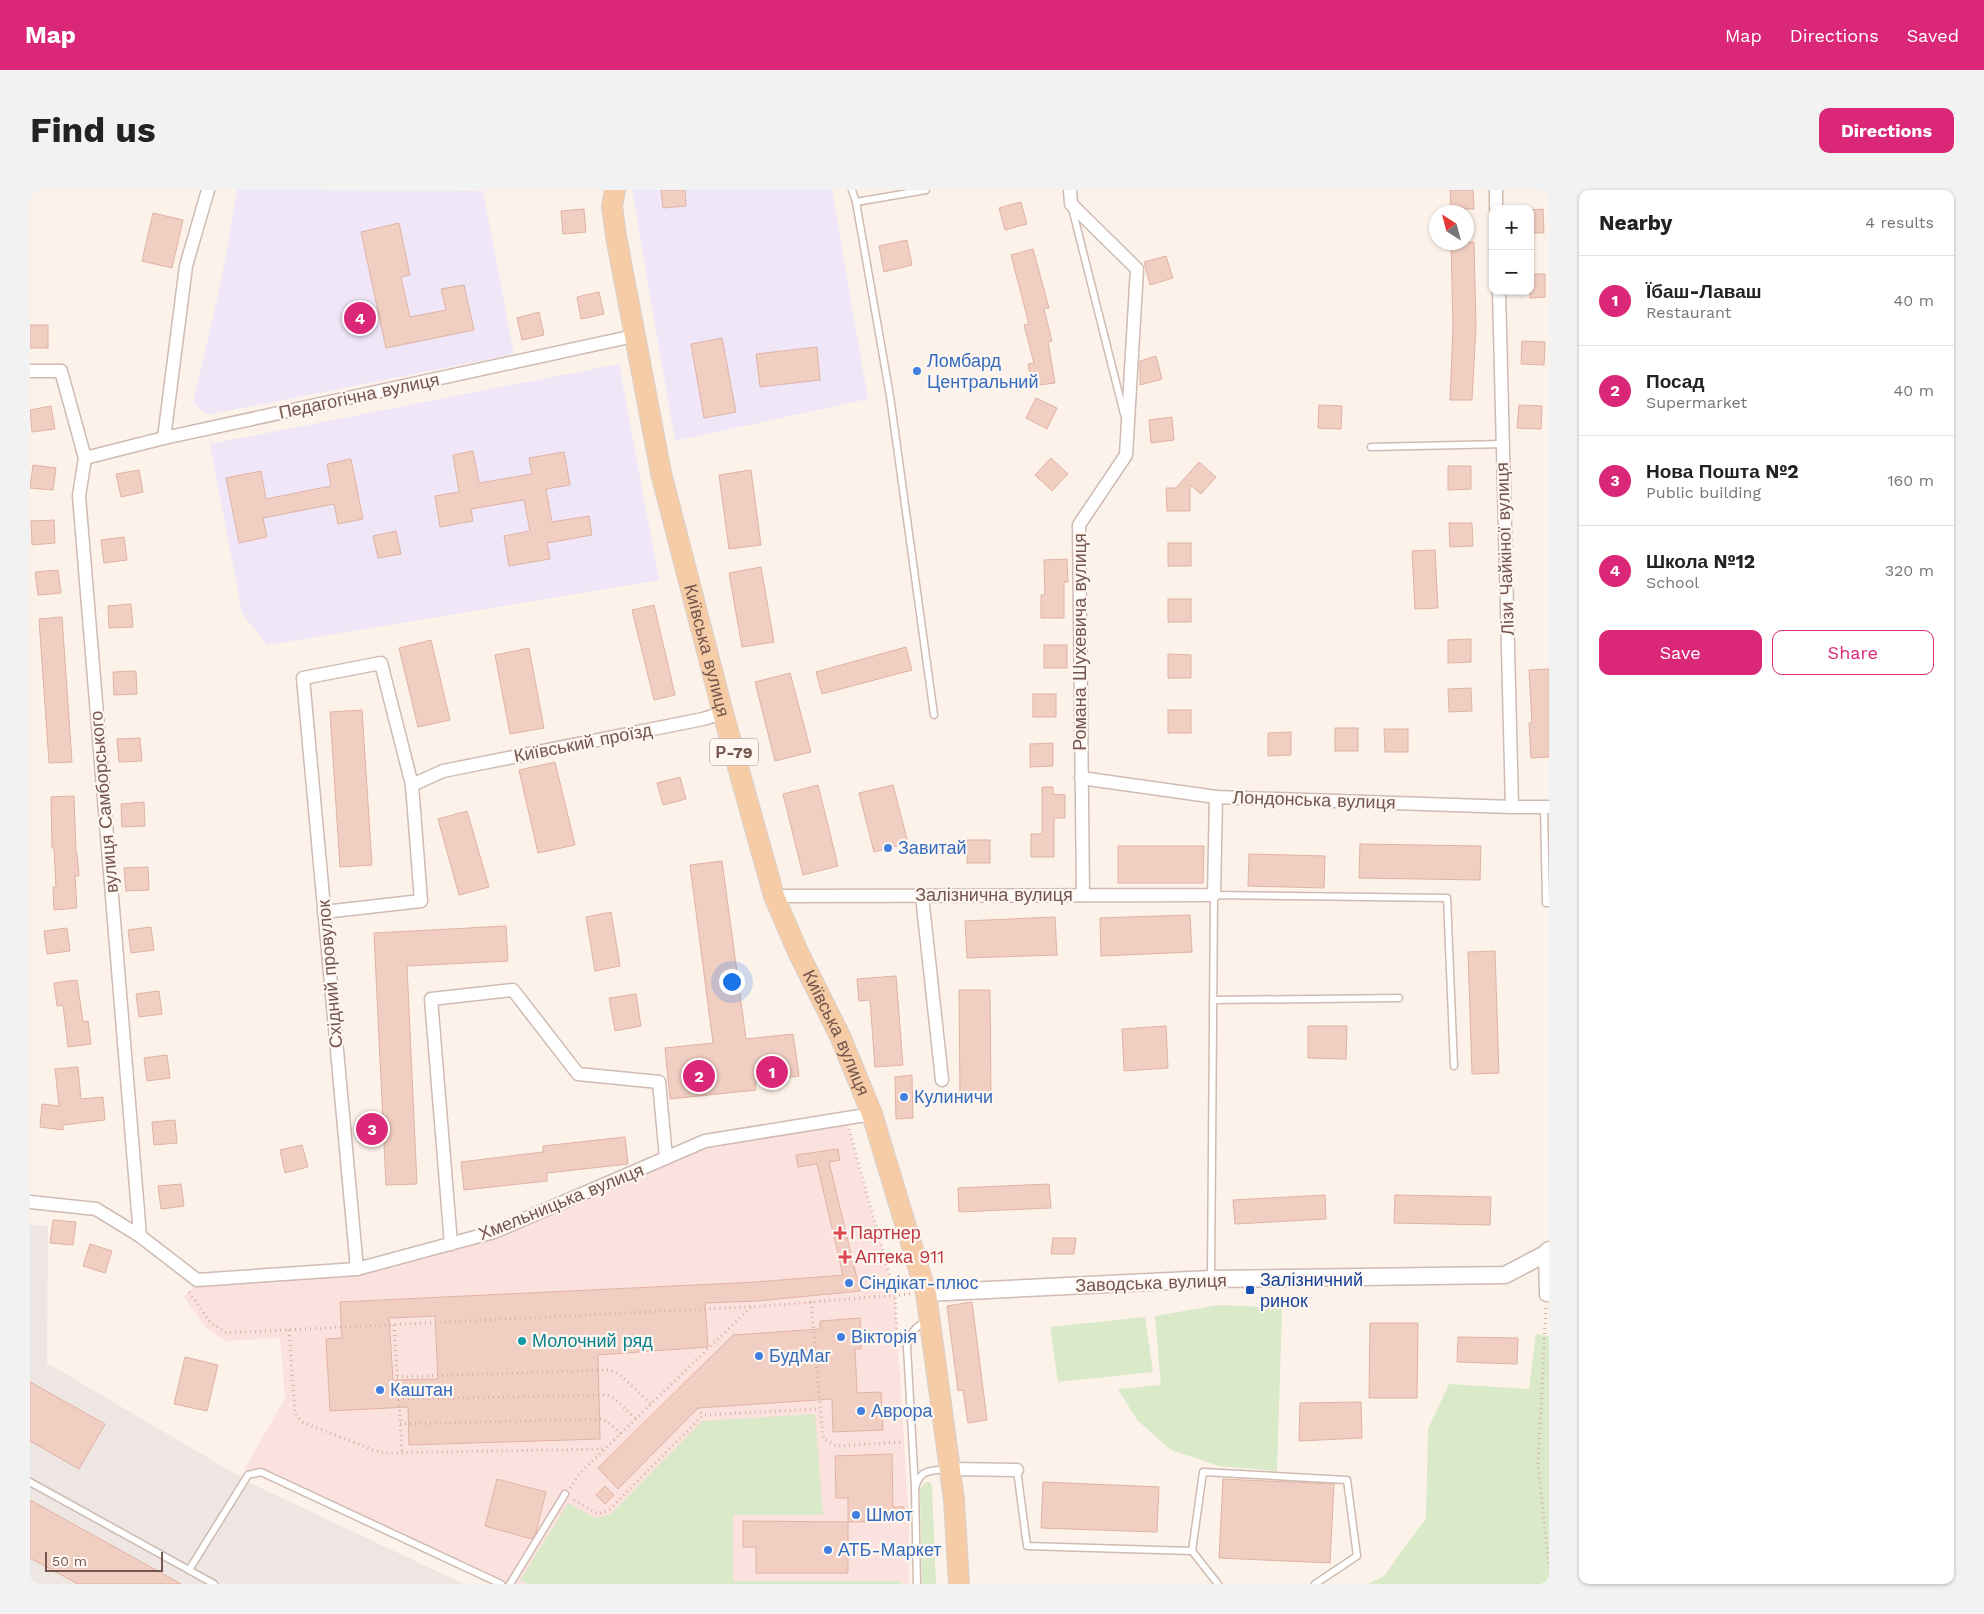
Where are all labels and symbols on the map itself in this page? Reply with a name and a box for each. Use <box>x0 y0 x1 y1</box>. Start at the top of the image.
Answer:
north arrow <box>1429 205 1474 250</box>
pin: 4 <box>344 299 376 337</box>
place label: Ломбард Центральний <box>927 350 1038 392</box>
marker: Ломбард Центральний <box>911 365 923 377</box>
street label: Педагогічна вулиця <box>277 368 441 423</box>
street label: Лізи Чайкіної вулиця <box>1491 462 1518 636</box>
street label: Романа Шухевича вулиця <box>1069 533 1090 751</box>
street label: Київська вулиця <box>680 582 735 719</box>
street label: вулиця Самборського <box>85 710 122 894</box>
street label: Київський проїзд <box>512 719 654 766</box>
road number: Р-79 <box>710 738 758 766</box>
street label: Лондонська вулиця <box>1232 786 1396 813</box>
place label: Завитай <box>898 837 967 858</box>
marker: Завитай <box>882 842 894 854</box>
street label: Залізнична вулиця <box>915 884 1073 905</box>
street label: Східний провулок <box>313 899 346 1049</box>
street label: Київська вулиця <box>799 966 874 1099</box>
your location <box>719 969 745 995</box>
pin: 1 <box>756 1053 788 1091</box>
pin: 2 <box>683 1057 715 1095</box>
place label: Кулиничи <box>914 1086 993 1107</box>
marker: Кулиничи <box>898 1091 910 1103</box>
pin: 3 <box>356 1110 388 1148</box>
street label: Хмельницька вулиця <box>475 1159 646 1244</box>
place label: Партнер <box>850 1222 921 1243</box>
marker: Партнер <box>834 1227 846 1239</box>
place label: Аптека 911 <box>855 1246 944 1267</box>
marker: Аптека 911 <box>839 1251 851 1263</box>
street label: Заводська вулиця <box>1075 1269 1227 1296</box>
place label: Залізничний ринок <box>1260 1269 1363 1311</box>
place label: Сіндікат-плюс <box>859 1272 979 1293</box>
marker: Сіндікат-плюс <box>843 1277 855 1289</box>
marker: Залізничний ринок <box>1244 1284 1256 1296</box>
place label: Вікторія <box>851 1326 917 1347</box>
place label: Молочний ряд <box>532 1330 653 1351</box>
marker: Вікторія <box>835 1331 847 1343</box>
marker: Молочний ряд <box>516 1335 528 1347</box>
place label: БудМаг <box>769 1345 832 1366</box>
marker: БудМаг <box>753 1350 765 1362</box>
place label: Каштан <box>390 1379 453 1400</box>
marker: Каштан <box>374 1384 386 1396</box>
place label: Аврора <box>871 1400 934 1421</box>
marker: Аврора <box>855 1405 867 1417</box>
place label: Шмот <box>866 1504 913 1525</box>
marker: Шмот <box>850 1509 862 1521</box>
place label: АТБ-Маркет <box>838 1539 942 1560</box>
marker: АТБ-Маркет <box>822 1544 834 1556</box>
scale bar <box>45 1549 162 1572</box>

